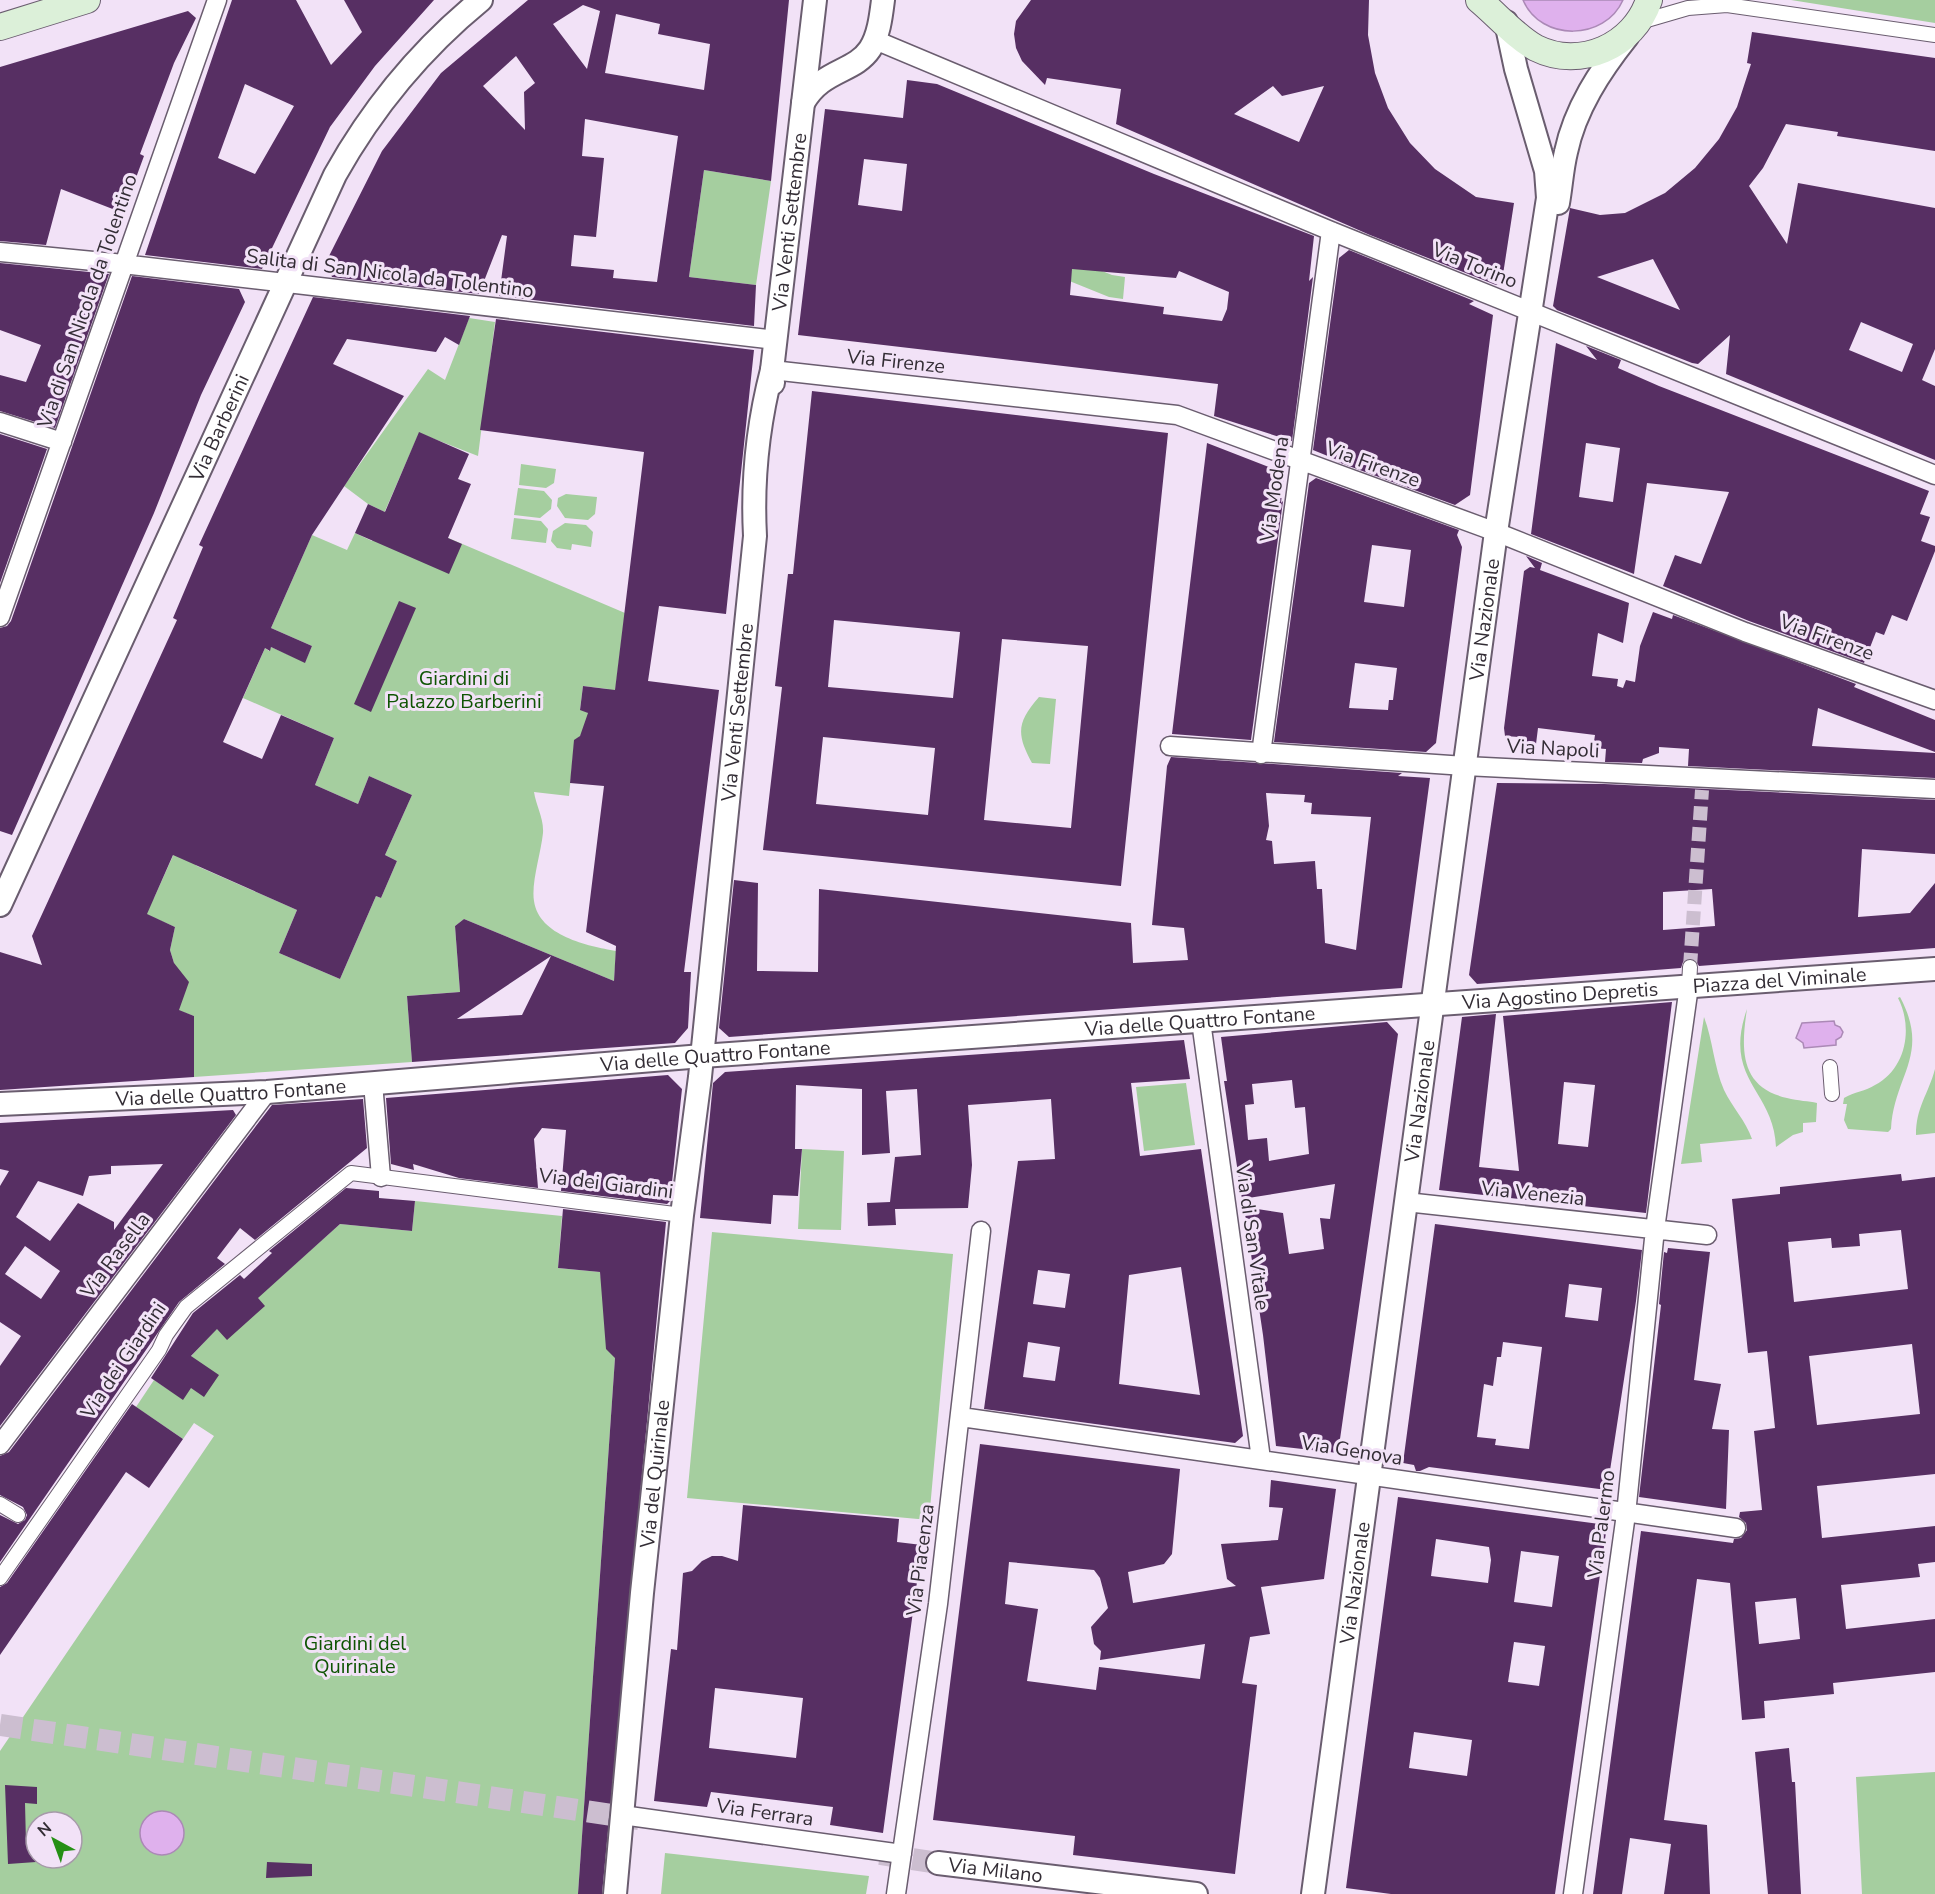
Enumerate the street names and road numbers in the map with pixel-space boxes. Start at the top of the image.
street label: Via Venti Settembre [766,131,813,314]
street label: Via di San Nicola da Tolentino [31,170,144,433]
street label: Via Torino [1427,236,1522,295]
street label: Salita di San Nicola da Tolentino [245,242,535,305]
street label: Via Firenze [845,343,946,380]
street label: Via Barberini [183,370,256,487]
street label: Via Modena [1254,434,1295,545]
street label: Via Firenze [1321,435,1424,494]
street label: Via Nazionale [1463,557,1506,683]
street label: Via Firenze [1775,608,1878,667]
street label: Via Venti Settembre [715,622,760,804]
street label: Via Napoli [1505,733,1600,764]
street label: Piazza del Viminale [1692,961,1867,1000]
street label: Via Agostino Depretis [1460,976,1659,1016]
street label: Via delle Quattro Fontane [1083,1000,1316,1043]
street label: Via delle Quattro Fontane [598,1034,831,1078]
street label: Via Nazionale [1398,1038,1442,1165]
street label: Via delle Quattro Fontane [114,1073,347,1113]
street label: Via di San Vitale [1229,1161,1276,1312]
street label: Via dei Giardini [536,1162,675,1205]
street label: Via Venezia [1479,1175,1586,1212]
street label: Via Rasella [74,1207,157,1304]
street label: Via dei Giardini [74,1297,172,1425]
street label: Via del Quirinale [634,1398,676,1550]
street label: Via Genova [1298,1429,1405,1472]
street label: Via Palermo [1581,1468,1622,1581]
street label: Via Piacenza [900,1502,941,1619]
street label: Via Nazionale [1334,1520,1377,1647]
street label: Via Ferrara [714,1792,815,1833]
street label: Via Milano [946,1851,1044,1889]

